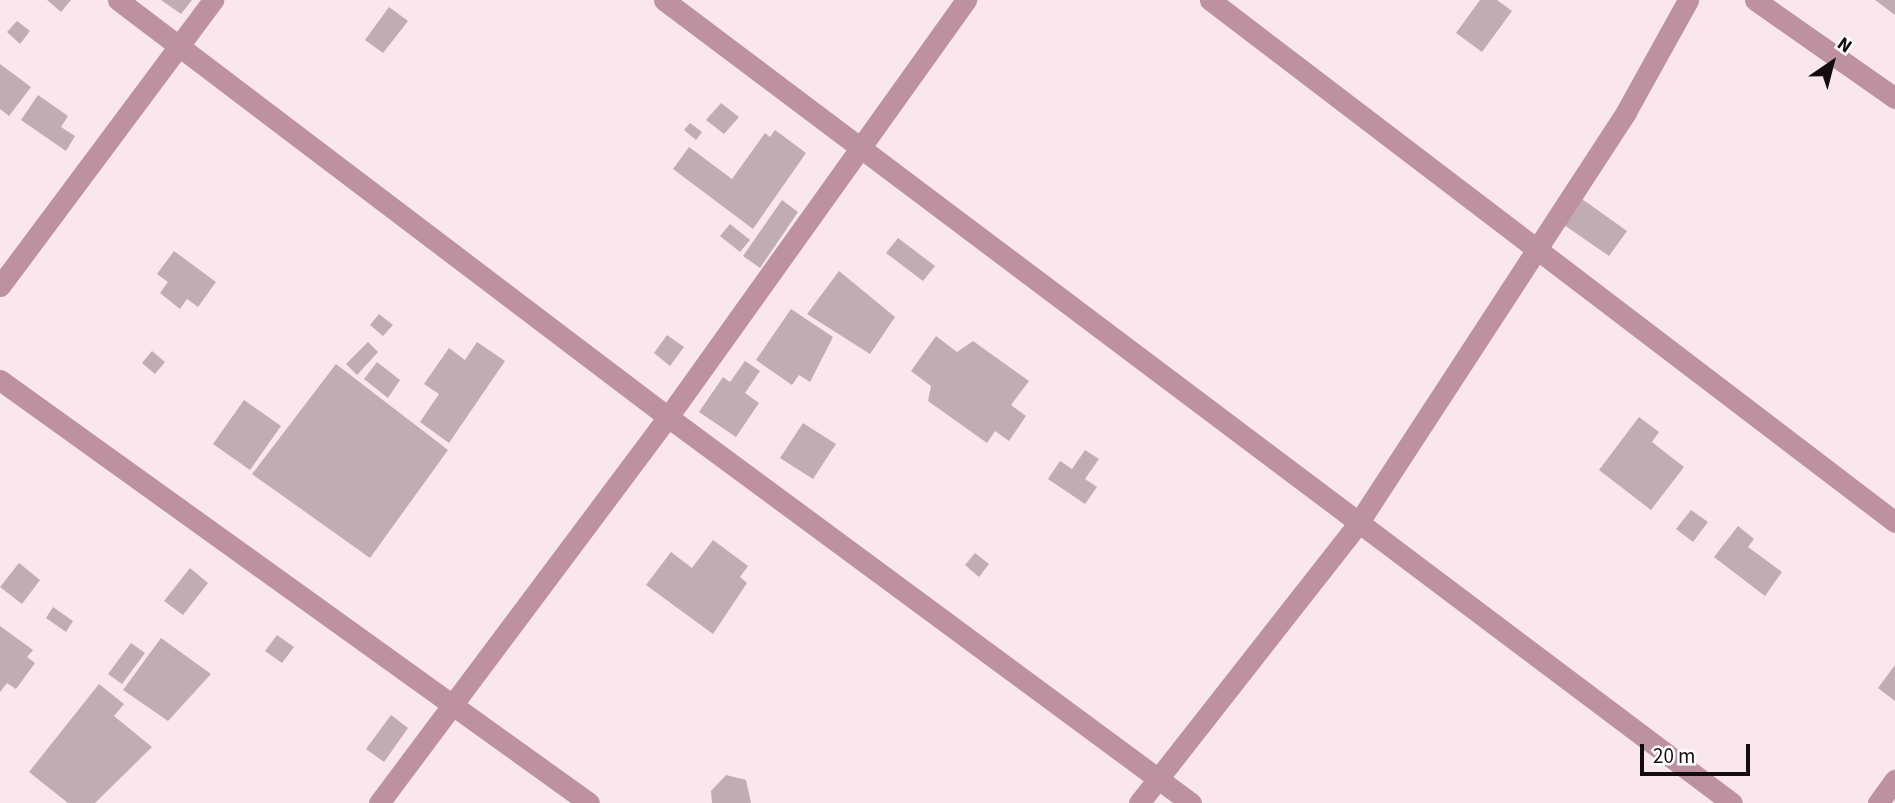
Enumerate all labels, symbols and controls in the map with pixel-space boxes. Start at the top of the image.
north arrow [1797,28,1867,98]
text: N [1831,31,1857,60]
scale bar [1643,730,1753,774]
text: 20 m [1653,741,1695,771]

